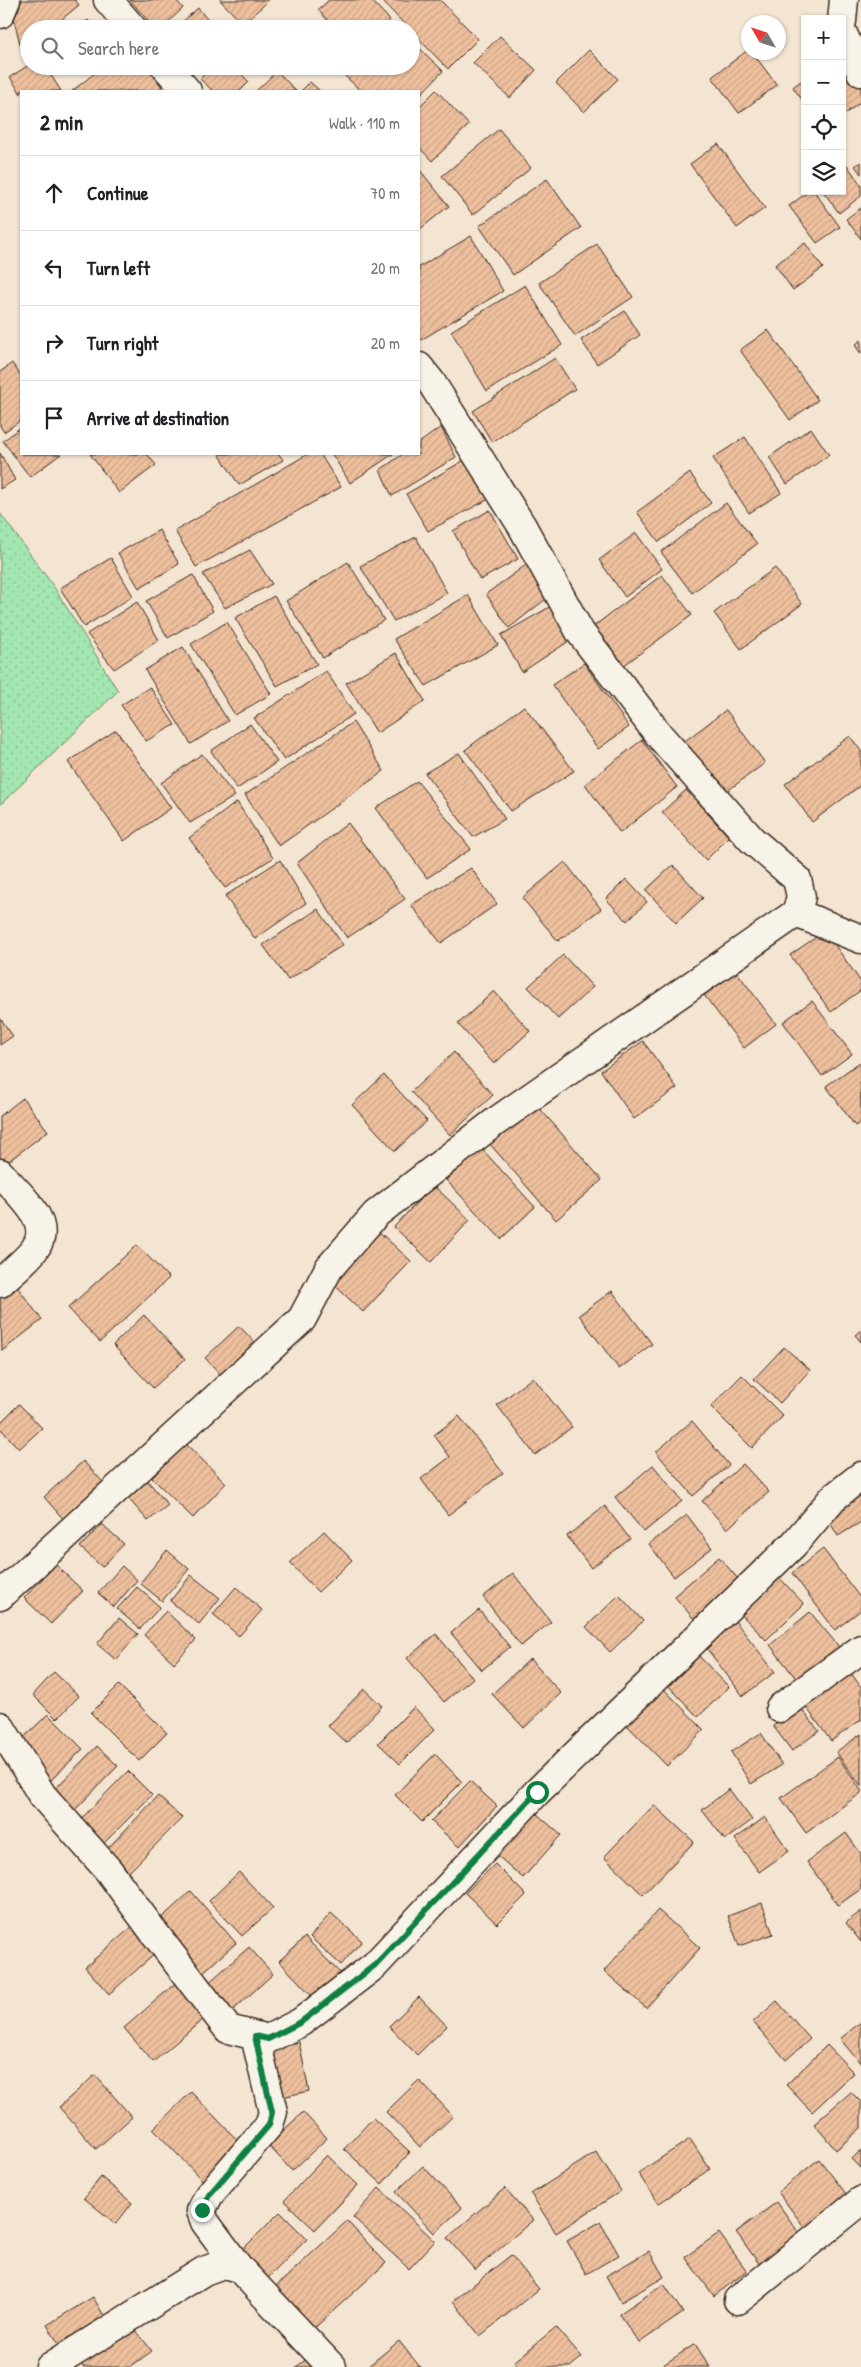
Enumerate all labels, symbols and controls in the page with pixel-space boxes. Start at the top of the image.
north arrow [741,15,786,60]
map controls [801,15,846,195]
button: + [801,15,846,60]
search box [20,20,420,75]
icon: search [38,34,66,62]
text: Search here [78,35,159,61]
button: − [801,60,846,105]
button: locate [801,105,846,150]
text: 2 min [40,108,83,137]
text: Walk · 110 m [329,112,400,134]
button: layers [801,150,846,195]
icon: ahead [40,179,68,207]
text: Continue [87,180,148,206]
text: 70 m [370,182,400,204]
icon: left [40,254,68,282]
text: Turn left [87,255,150,281]
text: 20 m [371,257,400,279]
icon: right [40,329,68,357]
text: Turn right [87,330,158,356]
text: 20 m [371,332,400,354]
icon: arrive [40,404,68,432]
text: Arrive at destination [87,405,229,431]
route start [526,1781,549,1804]
route end [191,2199,214,2222]

